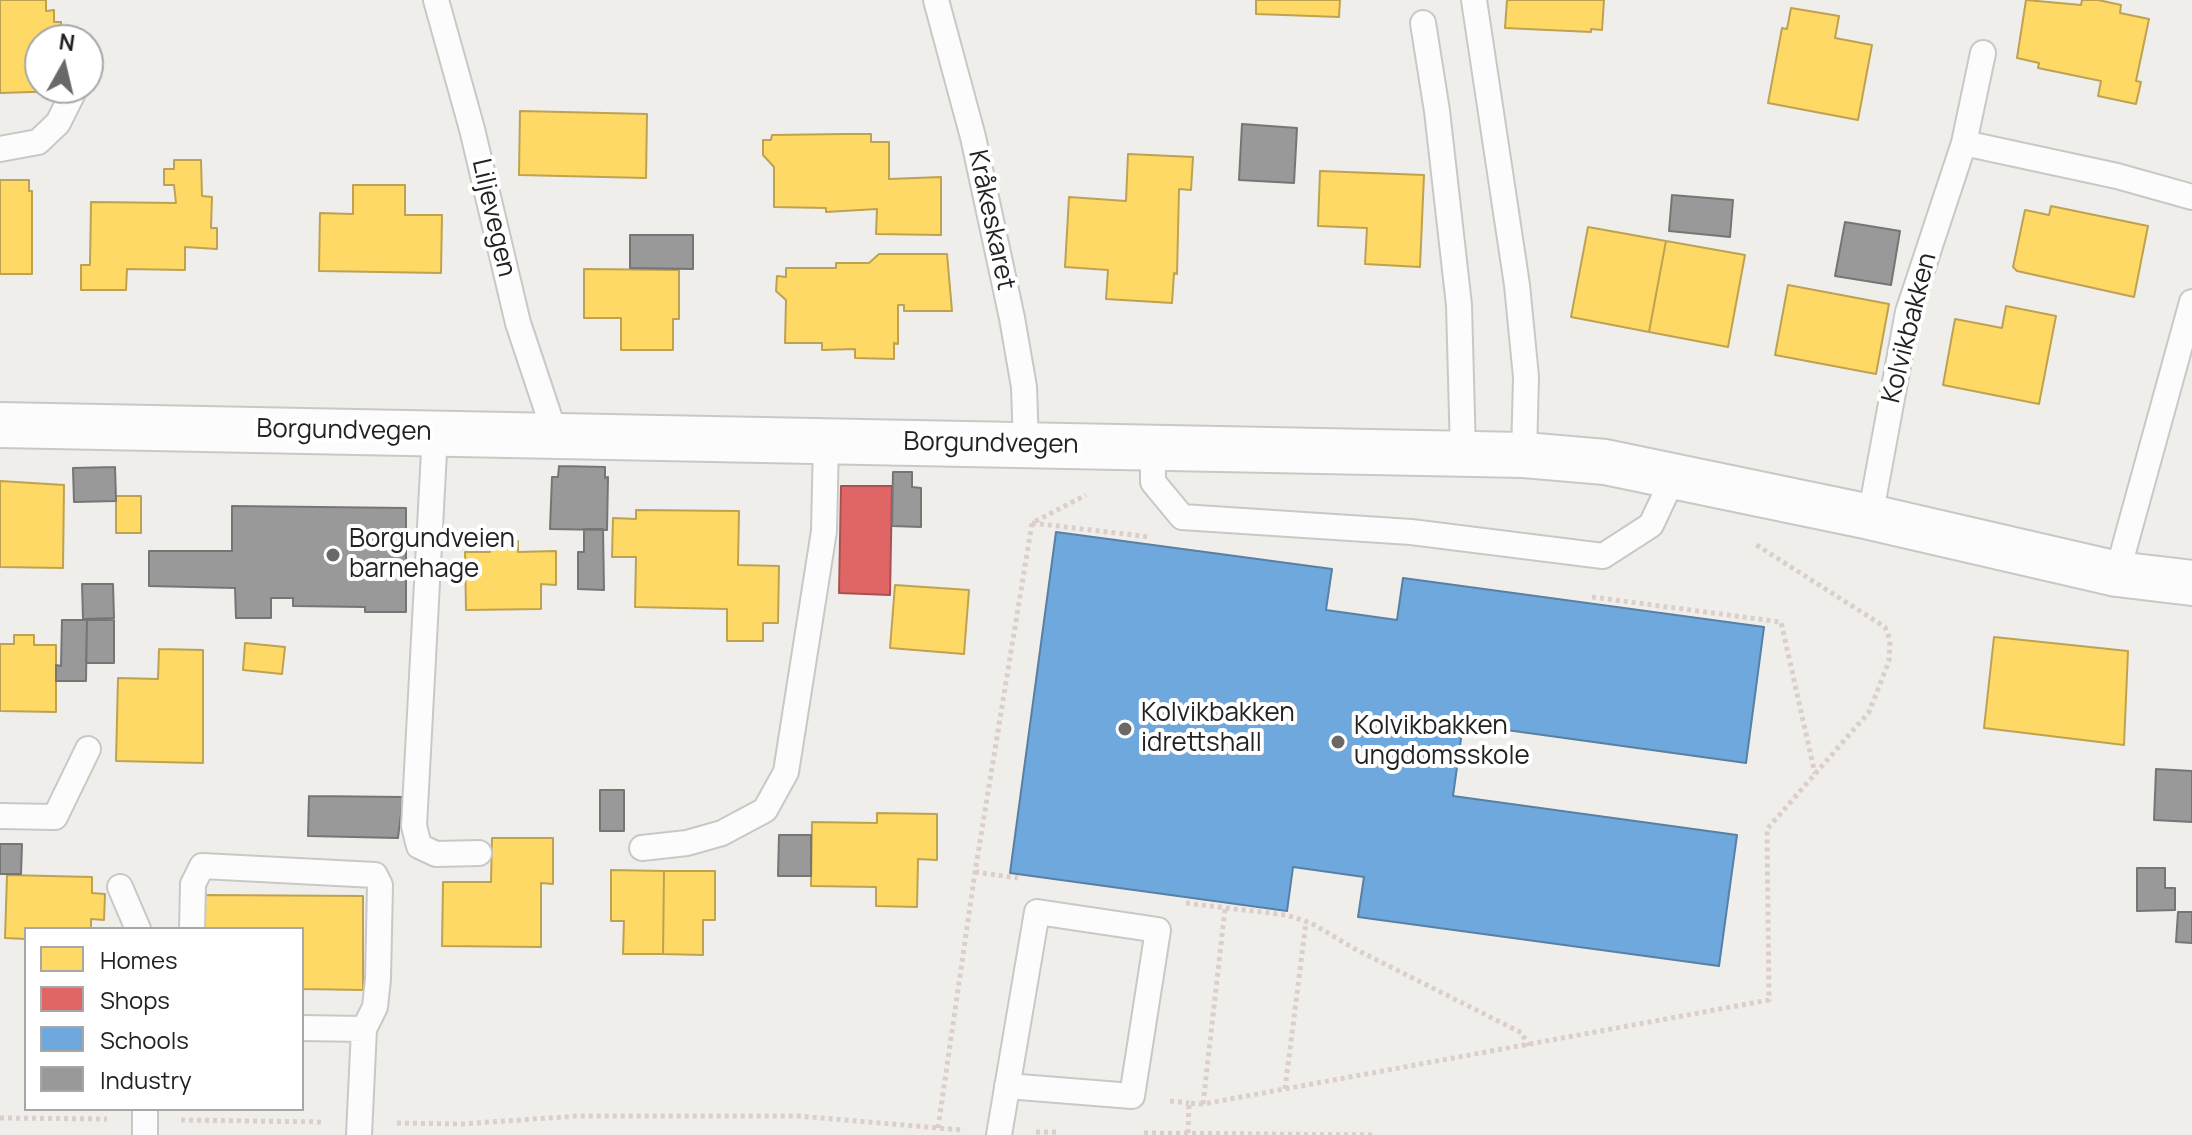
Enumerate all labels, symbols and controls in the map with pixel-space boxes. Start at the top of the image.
north arrow [24,24,104,104]
text: N [57,26,77,58]
street label: Kråkeskaret [961,147,1021,293]
street label: Liljevegen [464,156,522,280]
street label: Kolvikbakken [1876,250,1944,406]
street label: Borgundvegen [256,414,432,448]
street label: Borgundvegen [903,427,1079,461]
place label: Borgundveien barnehage [349,524,515,586]
marker: Borgundveien barnehage [324,546,342,564]
place label: Kolvikbakken idrettshall [1141,698,1295,760]
place label: Kolvikbakken ungdomsskole [1354,711,1530,772]
marker: Kolvikbakken idrettshall [1116,720,1134,738]
marker: Kolvikbakken ungdomsskole [1329,733,1347,751]
legend [24,927,304,1111]
text: Homes [100,943,178,976]
text: Shops [100,983,170,1016]
text: Schools [100,1023,189,1056]
text: Industry [100,1063,192,1096]

